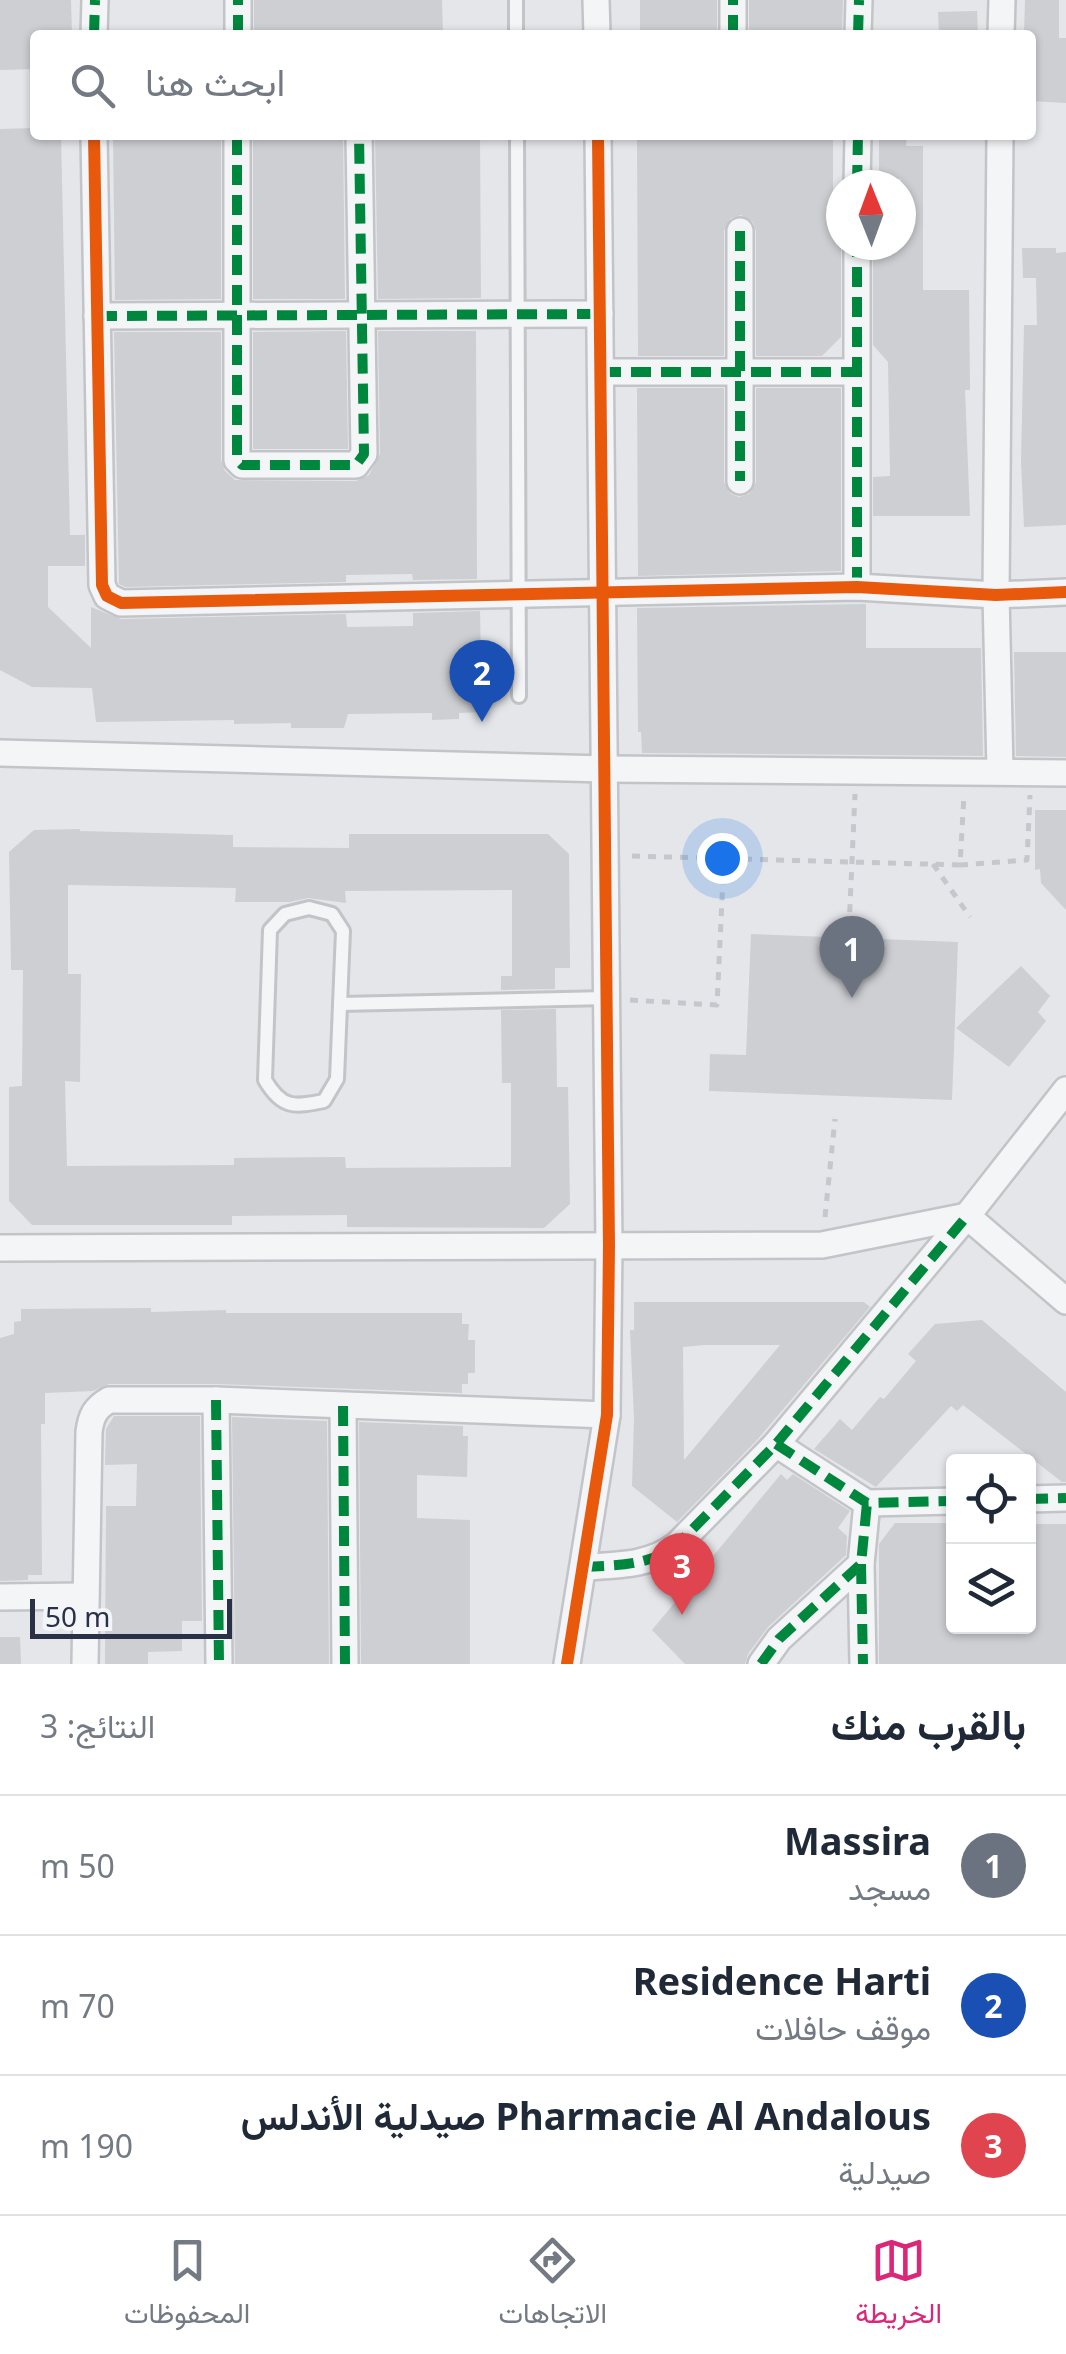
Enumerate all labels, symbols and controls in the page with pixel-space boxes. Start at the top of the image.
search box [30,30,1036,140]
text: ابحث هنا [145,55,285,107]
icon: search [65,58,120,113]
north arrow [826,170,916,260]
pin: 2 [450,640,514,722]
your location [697,833,748,884]
pin: 1 [820,916,884,998]
map controls [946,1454,1036,1634]
button: locate [946,1454,1036,1544]
pin: 3 [650,1532,714,1615]
button: layers [946,1544,1036,1634]
scale bar [30,1594,232,1638]
text: 50 m [45,1597,111,1635]
text: بالقرب منك [831,1695,1026,1752]
text: النتائج: 3 [40,1704,155,1747]
text: Massira [784,1814,931,1866]
text: 50 m [40,1844,115,1887]
text: 1 [984,1844,1003,1887]
text: مسجد [848,1866,931,1909]
text: Residence Harti [633,1954,931,2006]
text: 70 m [40,1984,115,2027]
text: 2 [984,1984,1003,2027]
text: موقف حافلات [755,2006,931,2049]
text: Pharmacie Al Andalous صيدلية الأندلس [241,2089,931,2141]
text: 190 m [40,2124,133,2167]
text: 3 [984,2124,1003,2167]
text: صيدلية [838,2150,931,2193]
tab: المحفوظات [124,2233,250,2338]
tab: الاتجاهات [498,2233,607,2338]
tab: الخريطة [855,2233,942,2338]

